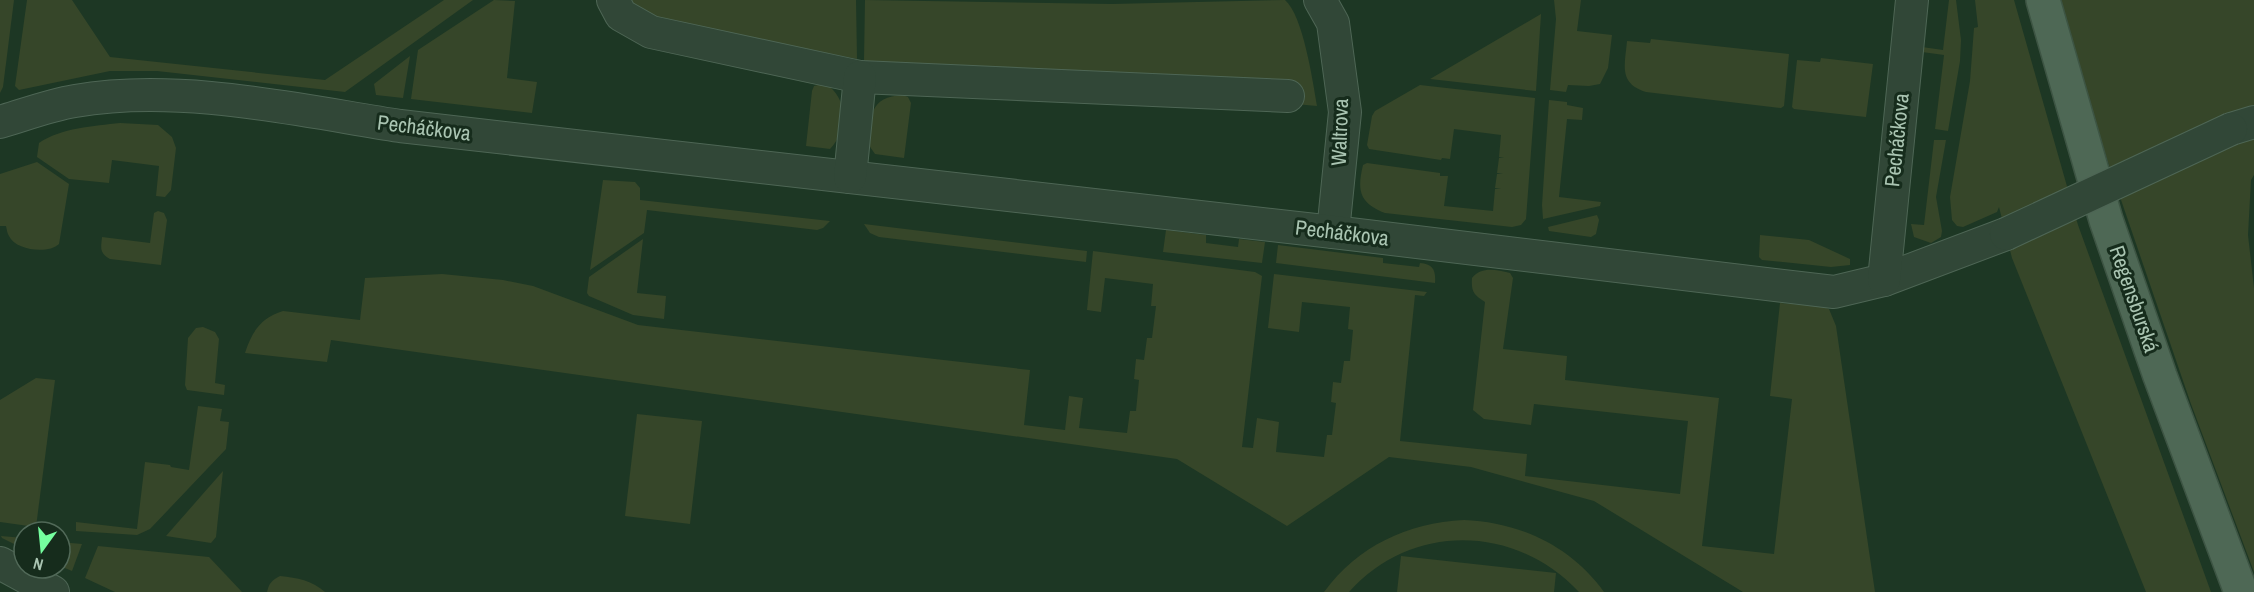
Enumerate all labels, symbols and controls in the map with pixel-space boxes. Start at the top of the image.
street label: Pecháčkova [1877,91,1916,188]
street label: Waltrova [1324,97,1355,166]
street label: Pecháčkova [376,107,473,148]
street label: Pecháčkova [1294,212,1391,253]
street label: Regensburská [2103,242,2166,356]
north arrow [12,520,72,580]
text: N [31,553,46,576]

